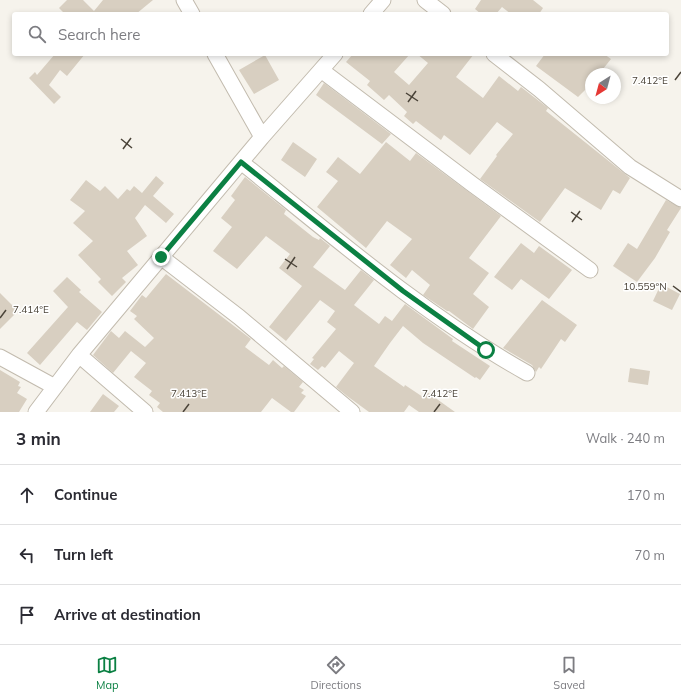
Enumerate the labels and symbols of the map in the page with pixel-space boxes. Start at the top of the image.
north arrow [585,68,621,104]
text: 7.412°E [632,74,668,87]
route end [152,248,170,266]
text: 10.559°N [623,280,667,293]
text: 7.414°E [13,303,49,316]
route start [477,341,495,359]
text: 7.413°E [171,387,207,400]
text: 7.412°E [422,387,458,400]

